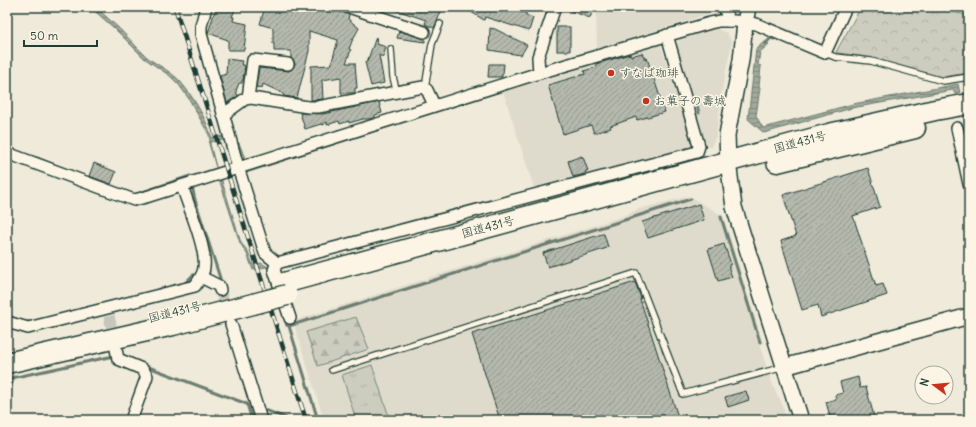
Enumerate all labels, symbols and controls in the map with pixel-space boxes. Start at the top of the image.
scale bar [24,22,97,48]
text: 50 m [30,28,59,43]
place label: すなば珈琲 [619,65,679,80]
marker: すなば珈琲 [606,68,616,78]
place label: お菓子の壽城 [654,93,726,108]
marker: お菓子の壽城 [641,96,651,106]
street label: 国道431号 [772,127,828,156]
street label: 国道431号 [460,212,516,241]
street label: 国道431号 [147,298,203,325]
north arrow [914,365,954,405]
text: N [917,377,932,388]

